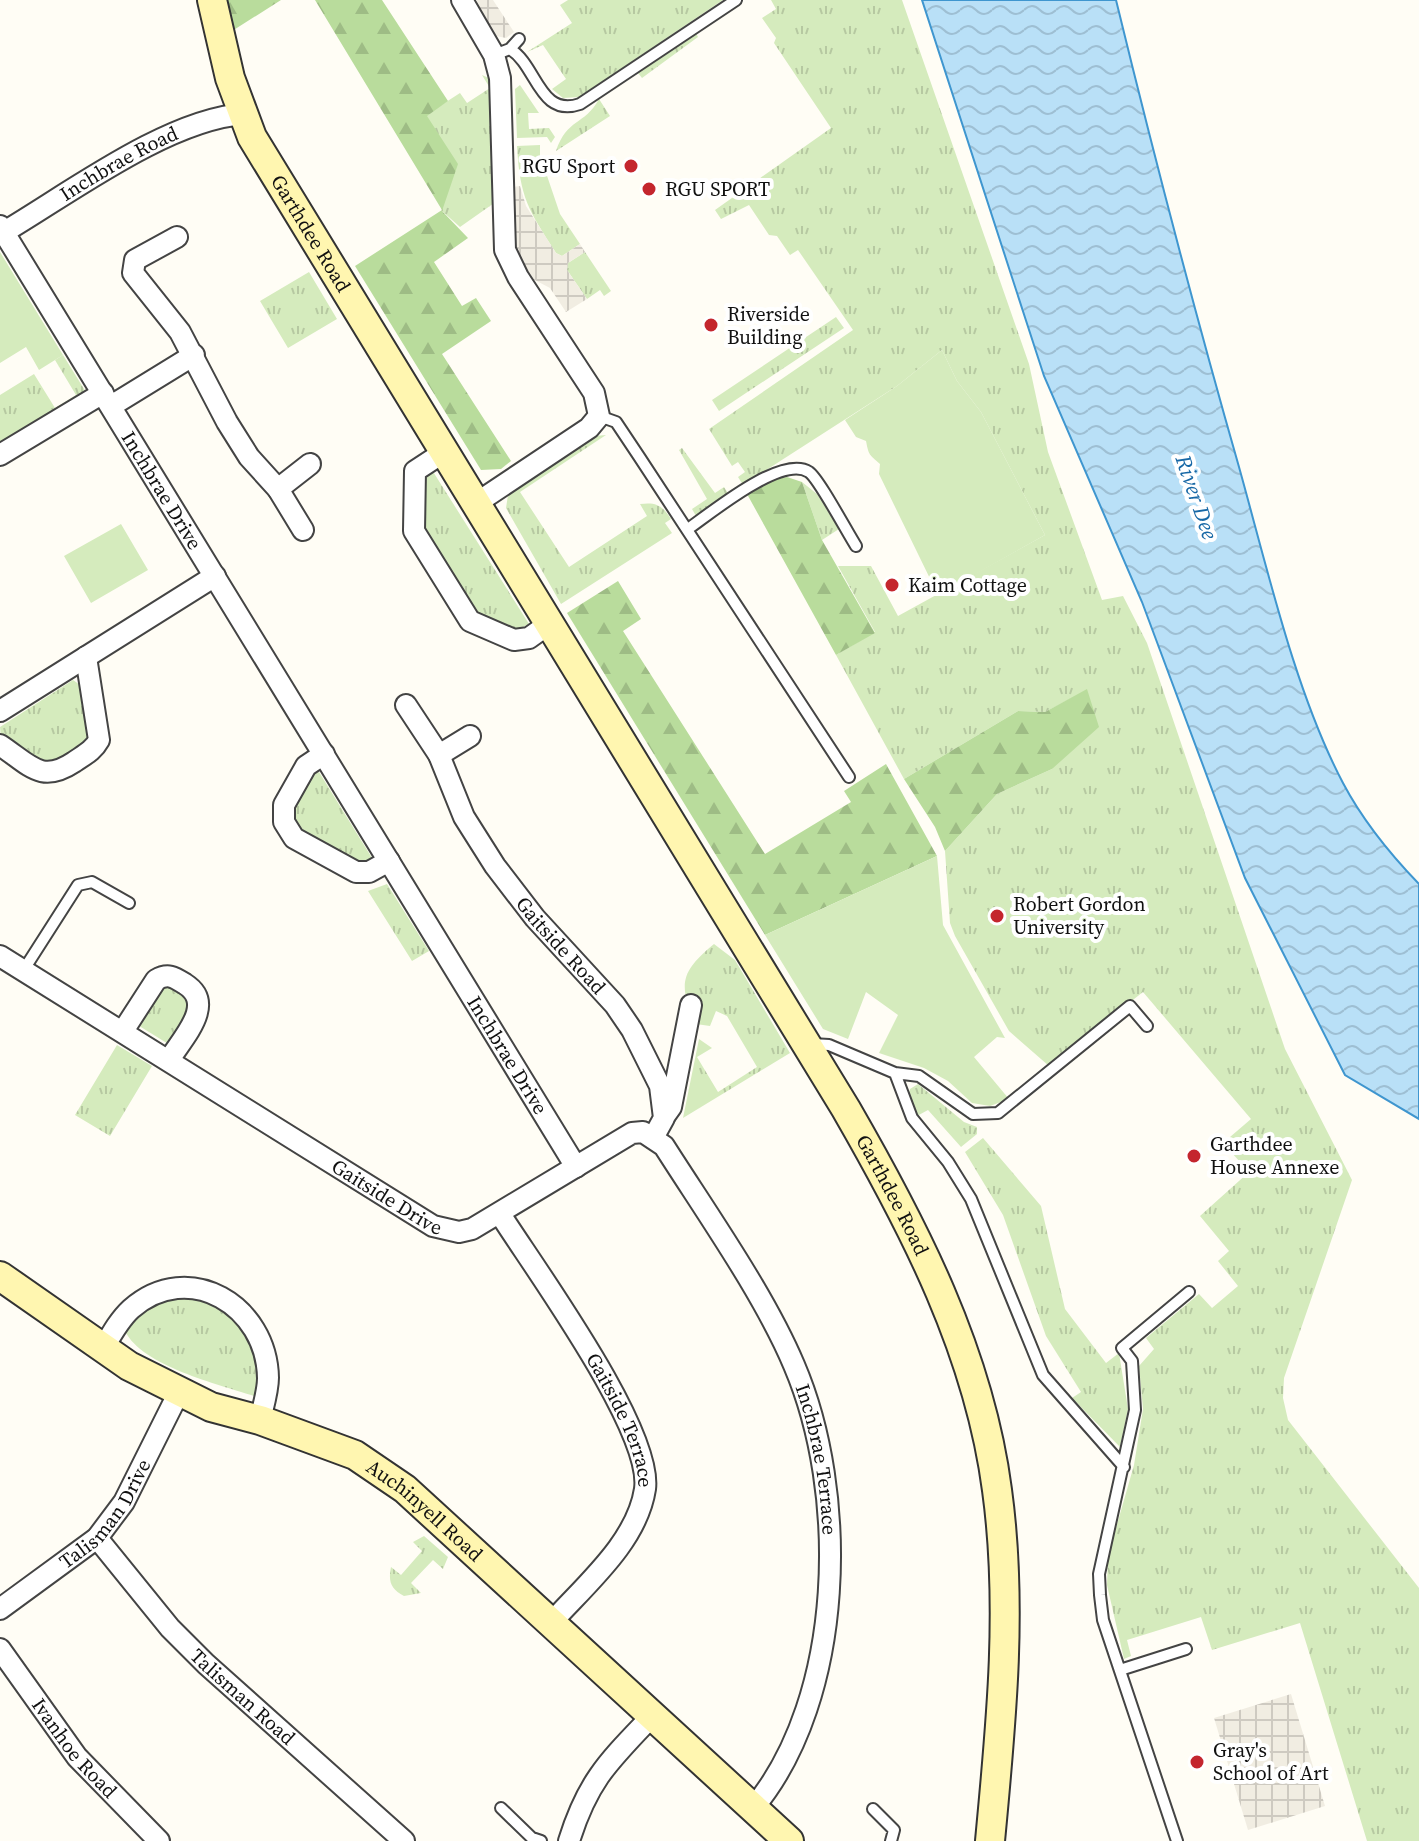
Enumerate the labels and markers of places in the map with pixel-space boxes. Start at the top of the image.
place label: RGU Sport [522,152,615,180]
marker: RGU Sport [622,157,640,175]
place label: RGU SPORT [665,175,770,203]
marker: RGU SPORT [640,180,658,198]
place label: Riverside Building [727,300,810,351]
marker: Riverside Building [702,316,720,334]
place label: Kaim Cottage [908,571,1027,599]
marker: Kaim Cottage [883,576,901,594]
place label: Robert Gordon University [1013,890,1146,941]
marker: Robert Gordon University [988,907,1006,925]
place label: Garthdee House Annexe [1210,1130,1339,1181]
marker: Garthdee House Annexe [1185,1147,1203,1165]
place label: Gray's School of Art [1213,1736,1329,1787]
marker: Gray's School of Art [1188,1753,1206,1771]

